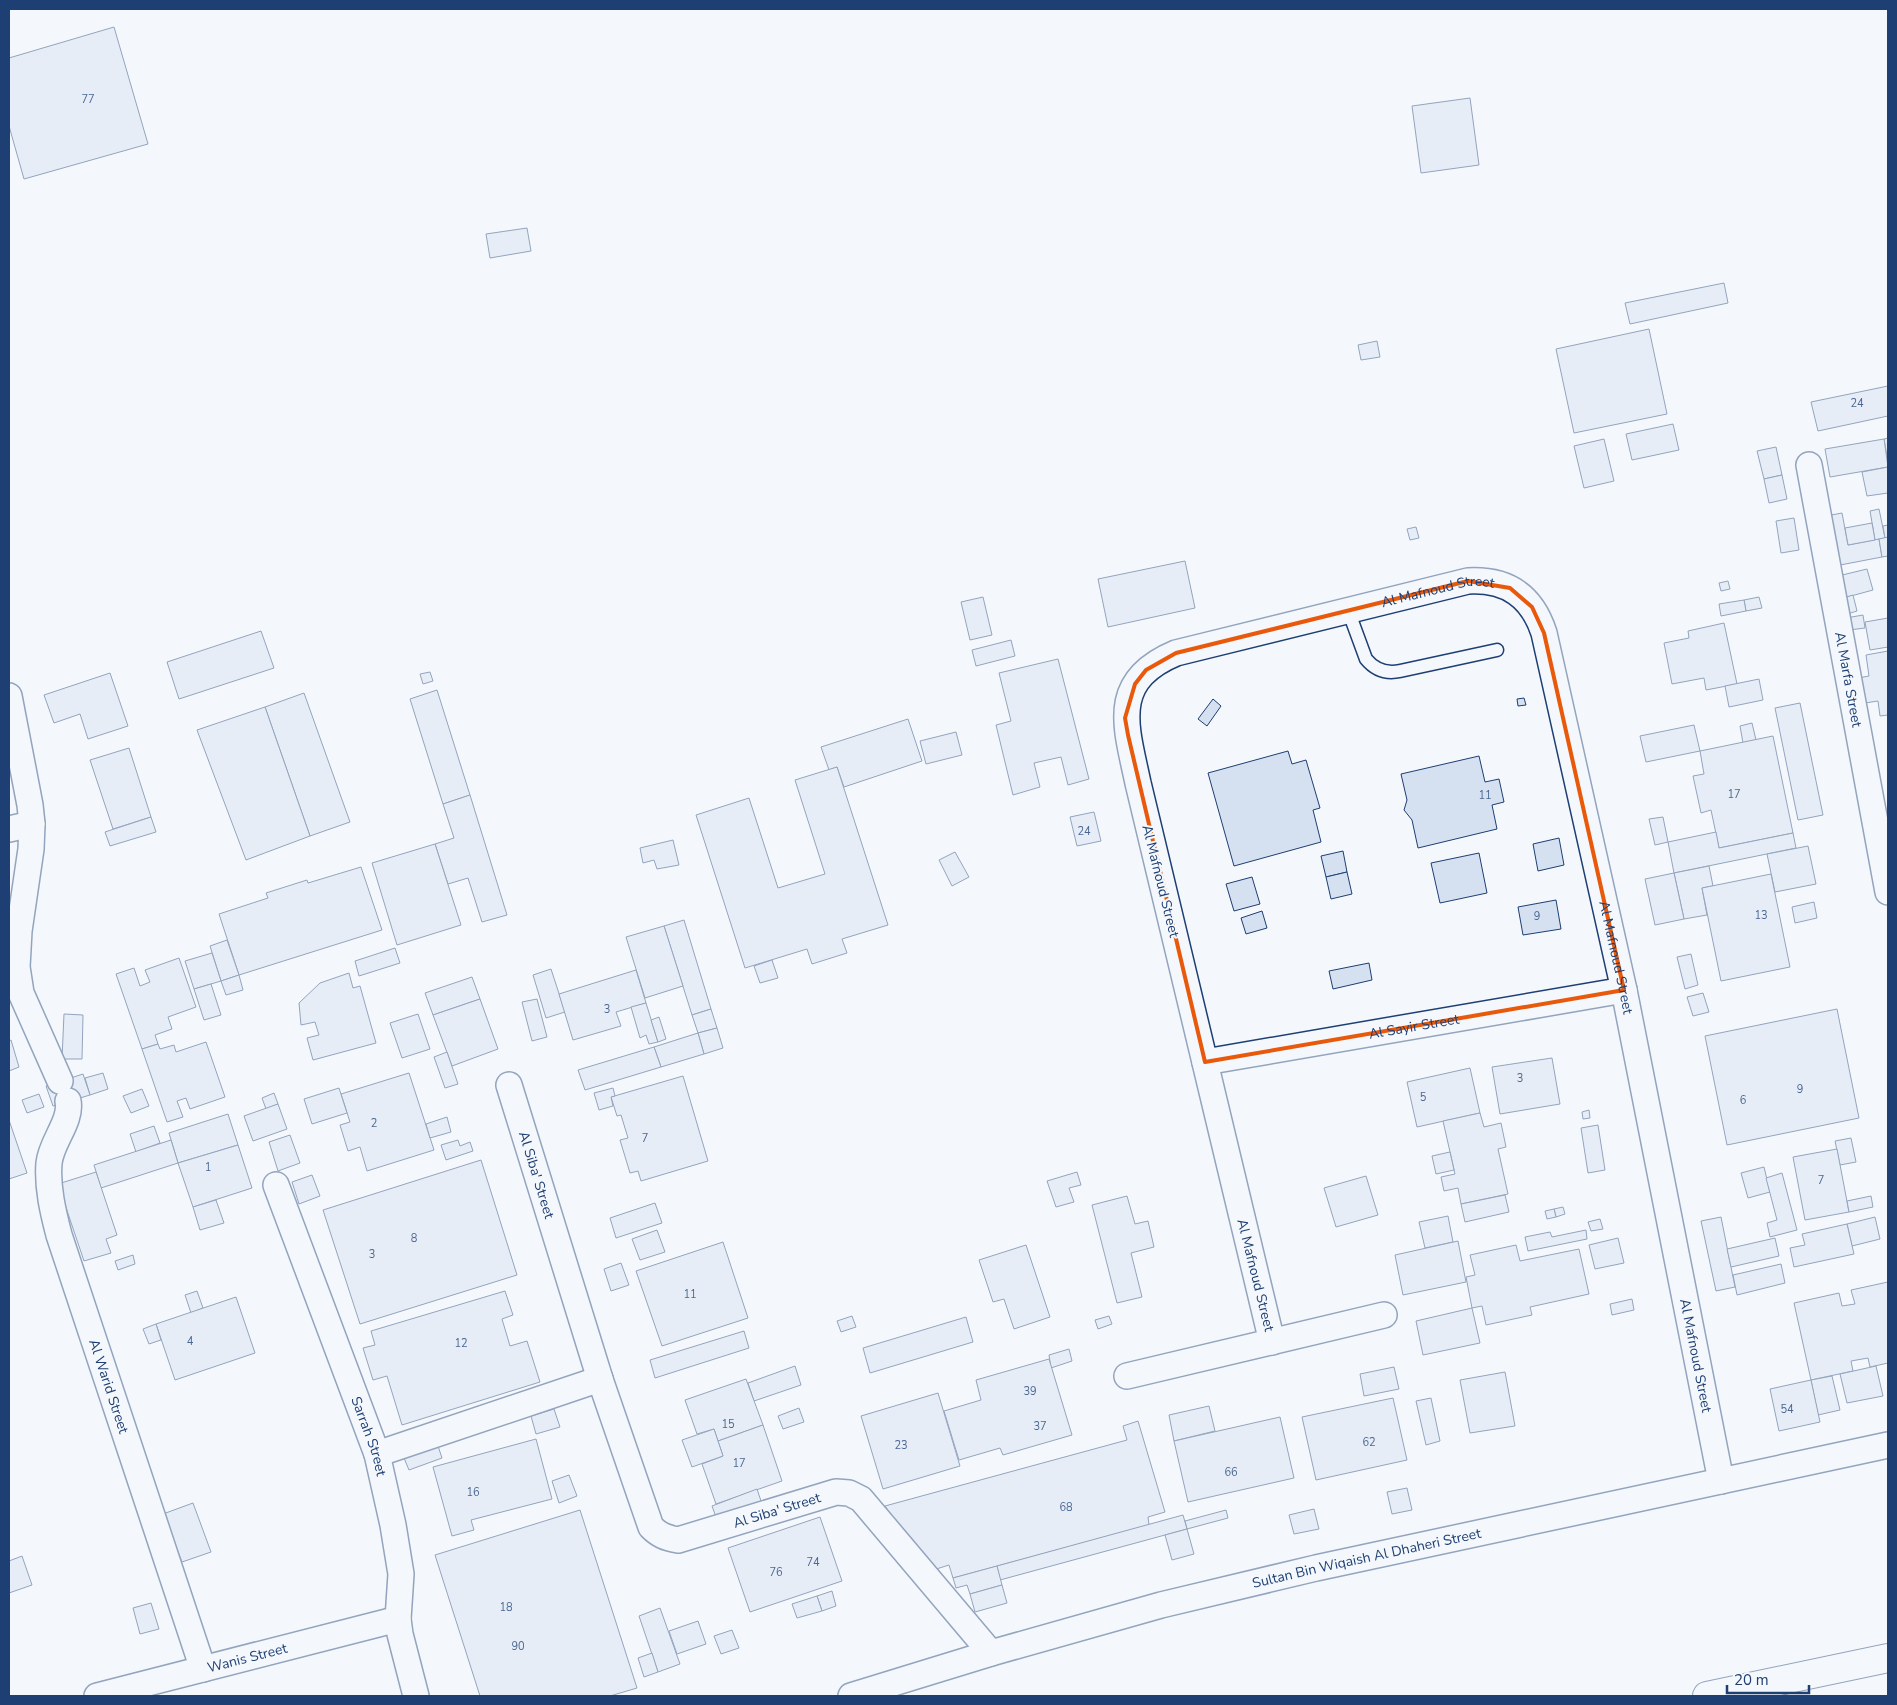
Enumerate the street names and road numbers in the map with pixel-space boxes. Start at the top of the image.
street label: Al Mafnoud Street [1379,572,1496,612]
street label: Al Marfa Street [1830,630,1866,729]
street label: Al Mafnoud Street [1137,823,1184,940]
street label: Al Mafnoud Street [1594,899,1638,1016]
street label: Al Sayir Street [1367,1009,1461,1044]
street label: Al Siba' Street [514,1129,559,1221]
street label: Al Mafnoud Street [1232,1217,1279,1334]
street label: Al Mafnoud Street [1675,1297,1716,1414]
street label: Al Warid Street [84,1337,133,1436]
street label: Sarrah Street [346,1394,391,1478]
street label: Al Siba' Street [731,1488,823,1533]
street label: Sultan Bin Wiqaish Al Dhaheri Street [1250,1524,1483,1593]
street label: Wanis Street [205,1639,289,1677]

